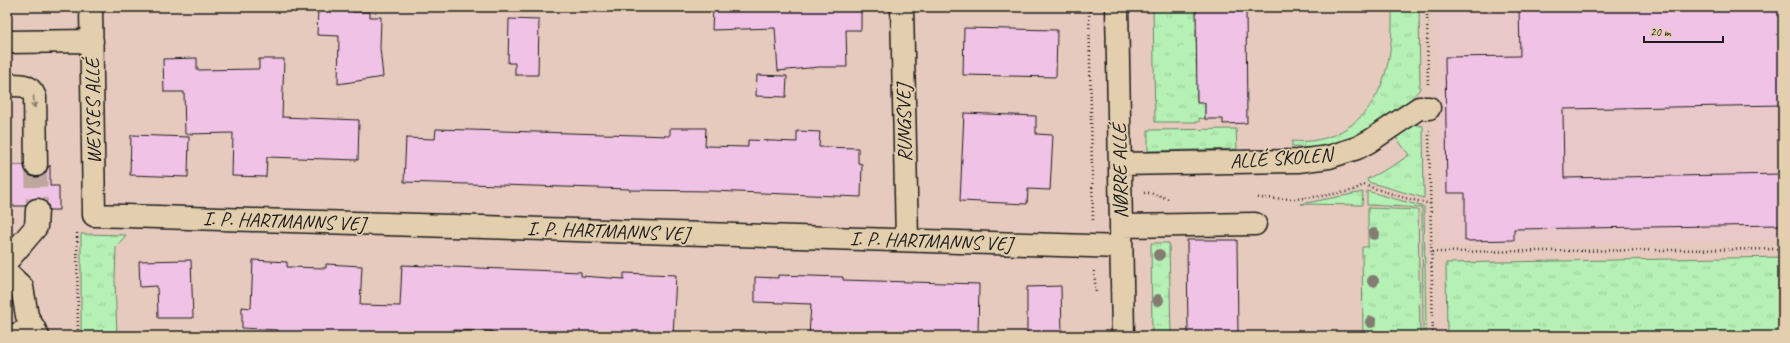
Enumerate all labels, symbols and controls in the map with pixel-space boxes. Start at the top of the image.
scale bar [1644,18,1723,44]
text: 20 m [1650,24,1672,40]
street label: WEYSES ALLÉ [80,56,106,164]
street label: RUNGSVEJ [891,80,917,162]
one-way arrow [31,95,38,108]
street label: NØRRE ALLÉ [1107,121,1133,219]
street label: ALLÉ SKOLEN [1229,142,1336,174]
street label: I. P. HARTMANNS VEJ [202,206,369,236]
street label: I. P. HARTMANNS VEJ [526,216,693,246]
street label: I. P. HARTMANNS VEJ [849,226,1016,256]

